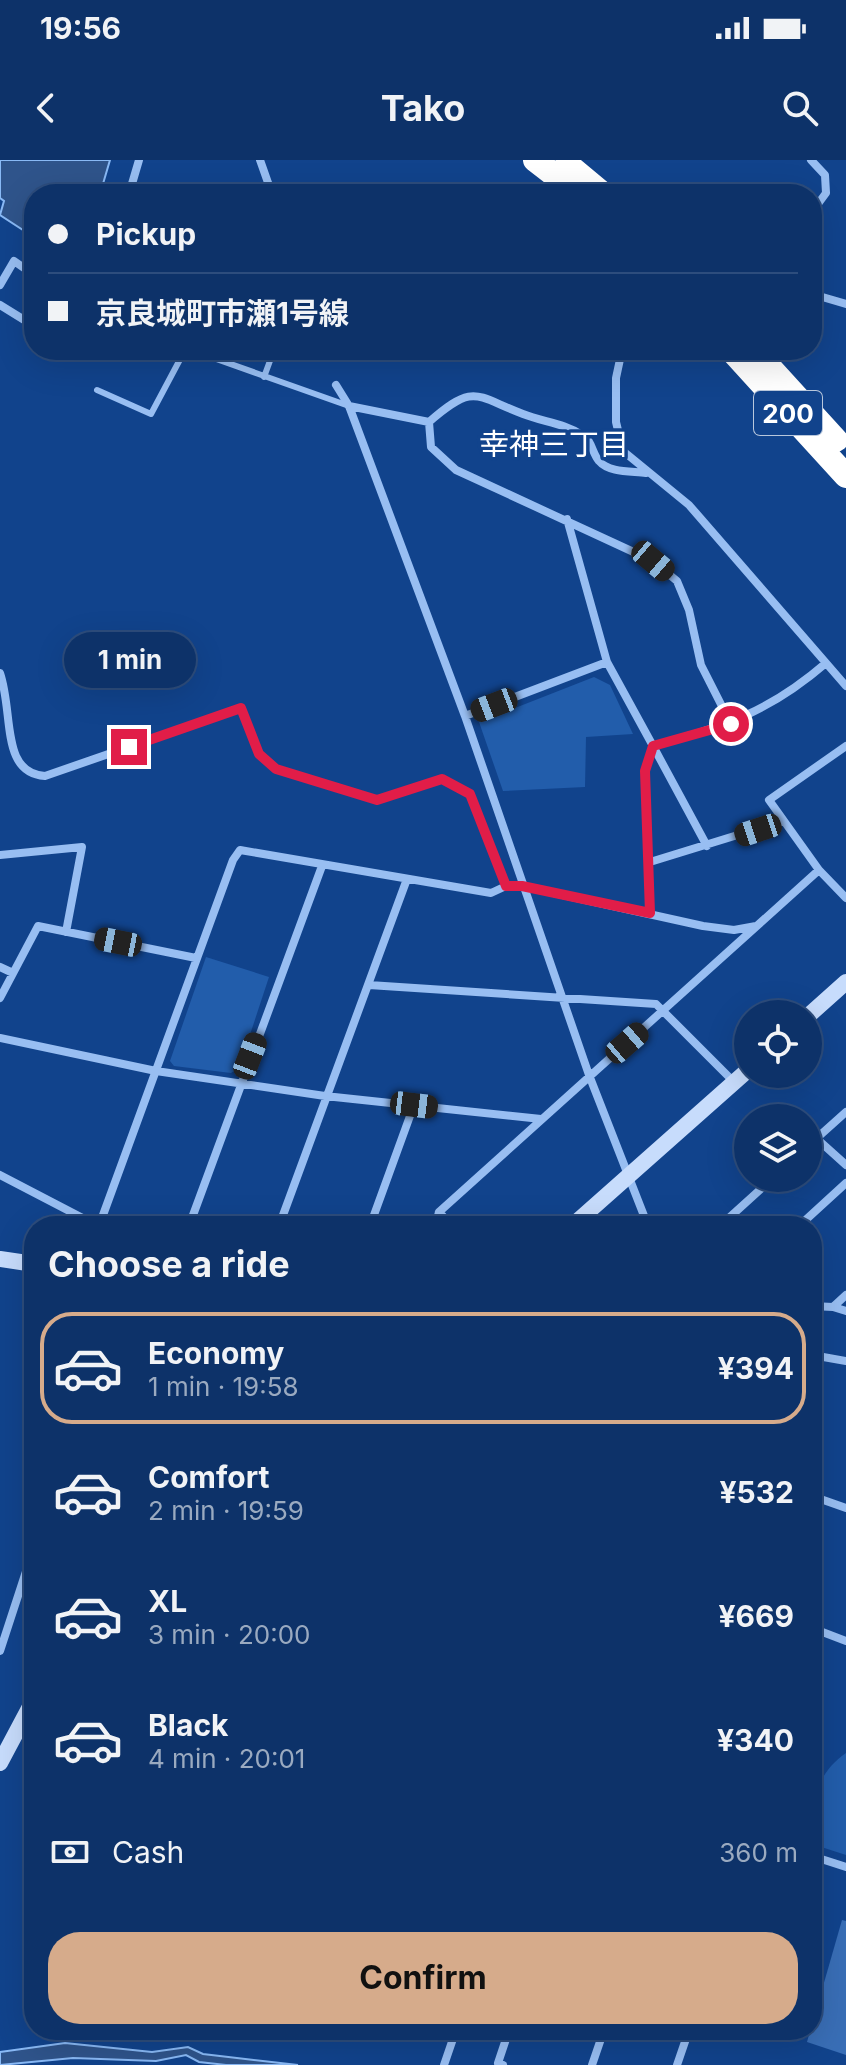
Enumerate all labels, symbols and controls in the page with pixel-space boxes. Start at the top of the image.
text: 19:56 [40,10,121,46]
icon: back [24,86,68,130]
text: Tako [381,86,465,130]
icon: search [778,86,822,130]
text: Pickup [96,216,196,252]
text: 京良城町市瀬1号線 [96,295,349,331]
road number: 200 [754,391,822,435]
district label: 幸神三丁目 [479,426,629,462]
car [627,536,679,586]
callout: 1 min [63,631,195,687]
text: 1 min [98,644,162,675]
car [467,685,521,725]
route start [713,706,749,742]
route end [111,729,147,765]
car [731,811,785,849]
car [92,926,144,958]
map controls [734,1000,822,1192]
button: locate [734,1000,822,1088]
car [601,1018,653,1068]
car [230,1029,270,1083]
car [389,1090,439,1120]
button: layers [734,1104,822,1192]
text: Choose a ride [48,1242,290,1286]
icon: car [52,1332,124,1404]
text: Economy [148,1335,284,1371]
text: ¥394 [718,1350,794,1386]
text: 1 min · 19:58 [148,1371,299,1402]
icon: car [52,1456,124,1528]
text: Comfort [148,1459,269,1495]
text: ¥532 [719,1474,794,1510]
text: 2 min · 19:59 [148,1495,304,1526]
icon: car [52,1580,124,1652]
text: XL [148,1583,187,1619]
text: ¥669 [718,1598,794,1634]
text: 3 min · 20:00 [148,1619,310,1650]
icon: car [52,1704,124,1776]
text: Black [148,1707,228,1743]
text: ¥340 [717,1722,794,1758]
text: 4 min · 20:01 [148,1743,305,1774]
icon: cash [48,1830,92,1874]
text: Cash [112,1834,184,1870]
text: 360 m [719,1837,798,1868]
button: Confirm [48,1932,798,2024]

